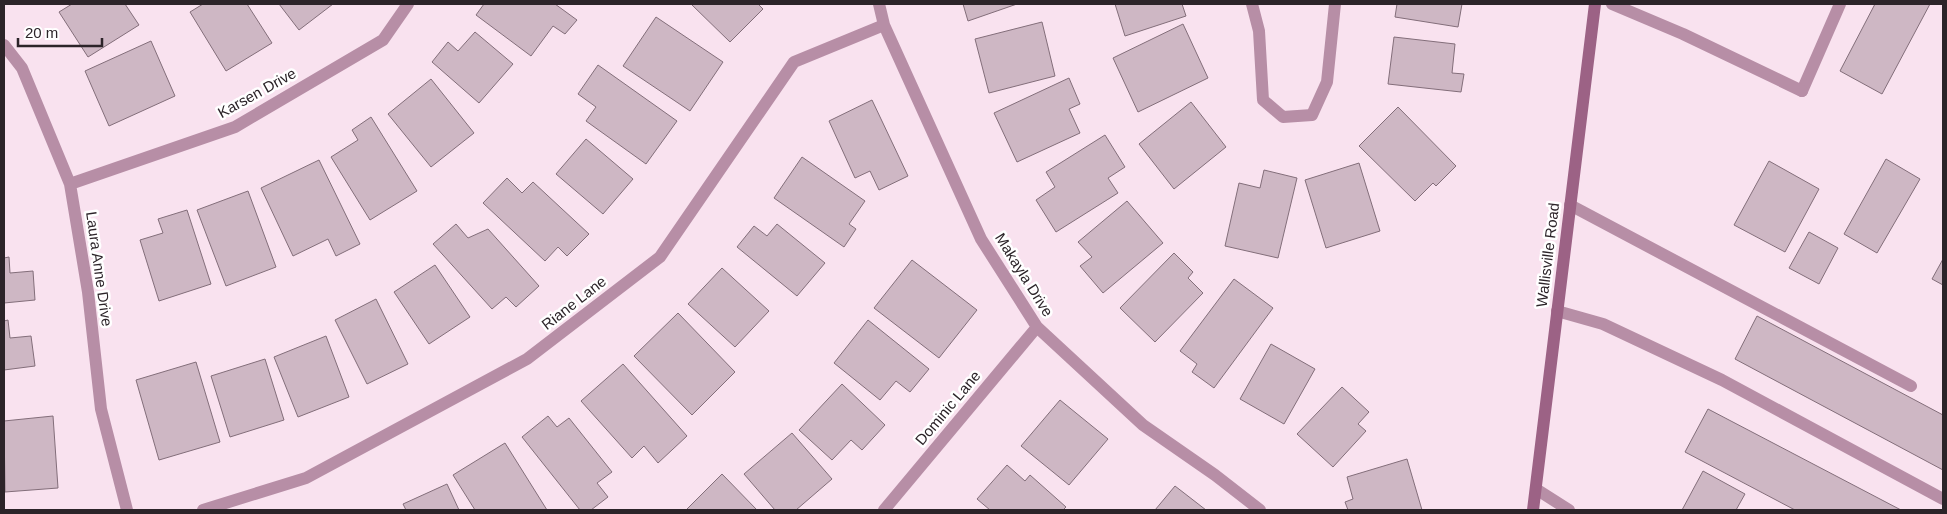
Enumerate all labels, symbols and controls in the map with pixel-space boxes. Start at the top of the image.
scale bar [18,15,101,47]
text: 20 m [25,24,58,41]
street label: Karsen Drive [215,64,299,121]
street label: Wallisville Road [1533,202,1562,308]
street label: Laura Anne Drive [83,210,116,328]
street label: Makayla Drive [992,230,1057,320]
street label: Riane Lane [538,272,609,333]
street label: Dominic Lane [912,367,984,448]

